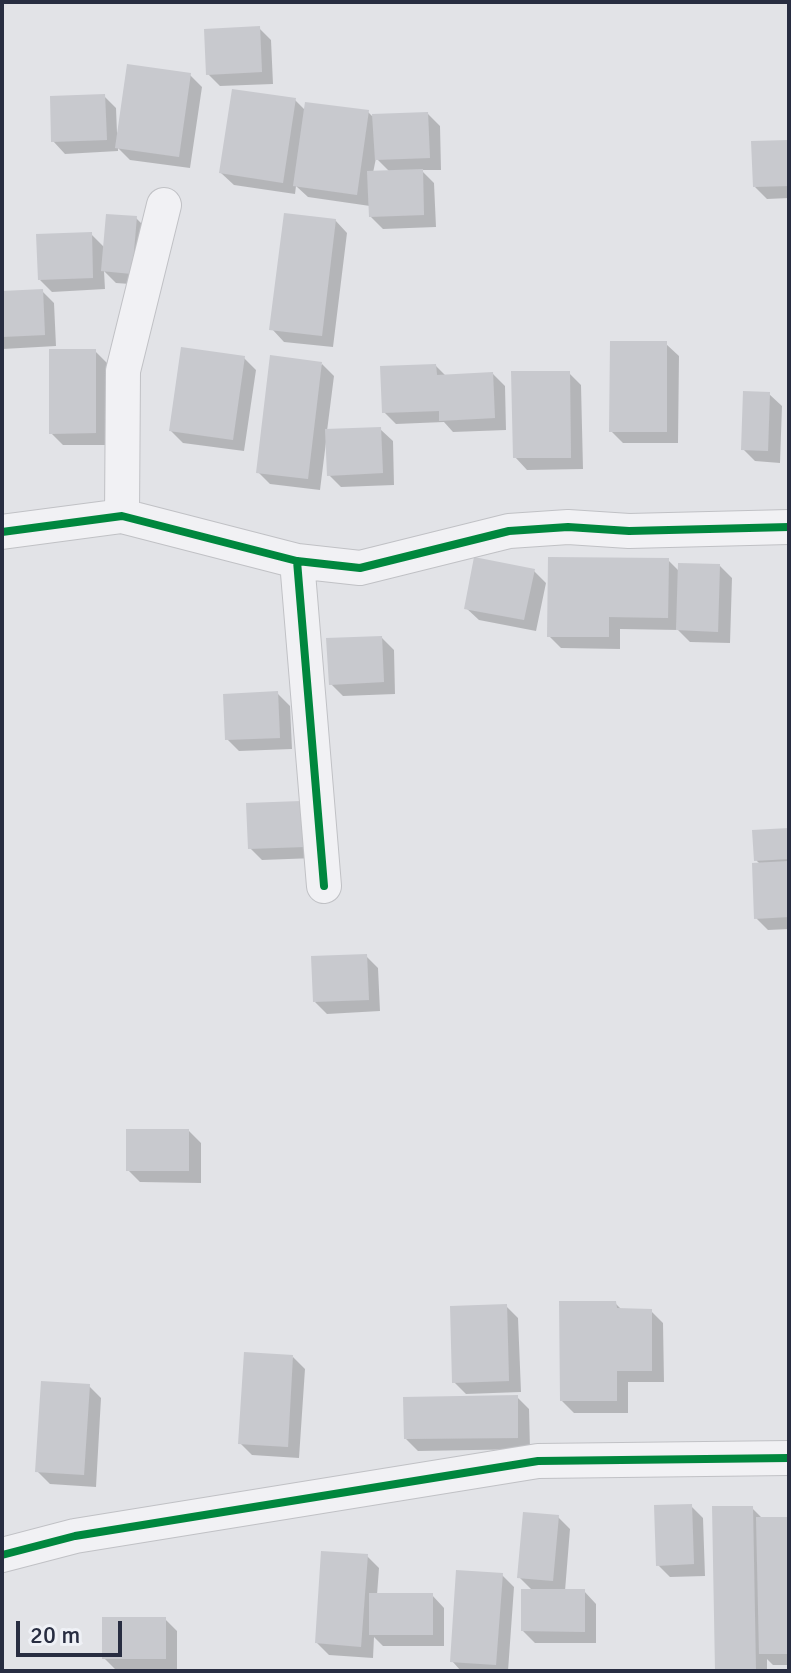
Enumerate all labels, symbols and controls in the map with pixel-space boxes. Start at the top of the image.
scale bar [20,1605,126,1655]
text: 20 m [30,1620,80,1650]

